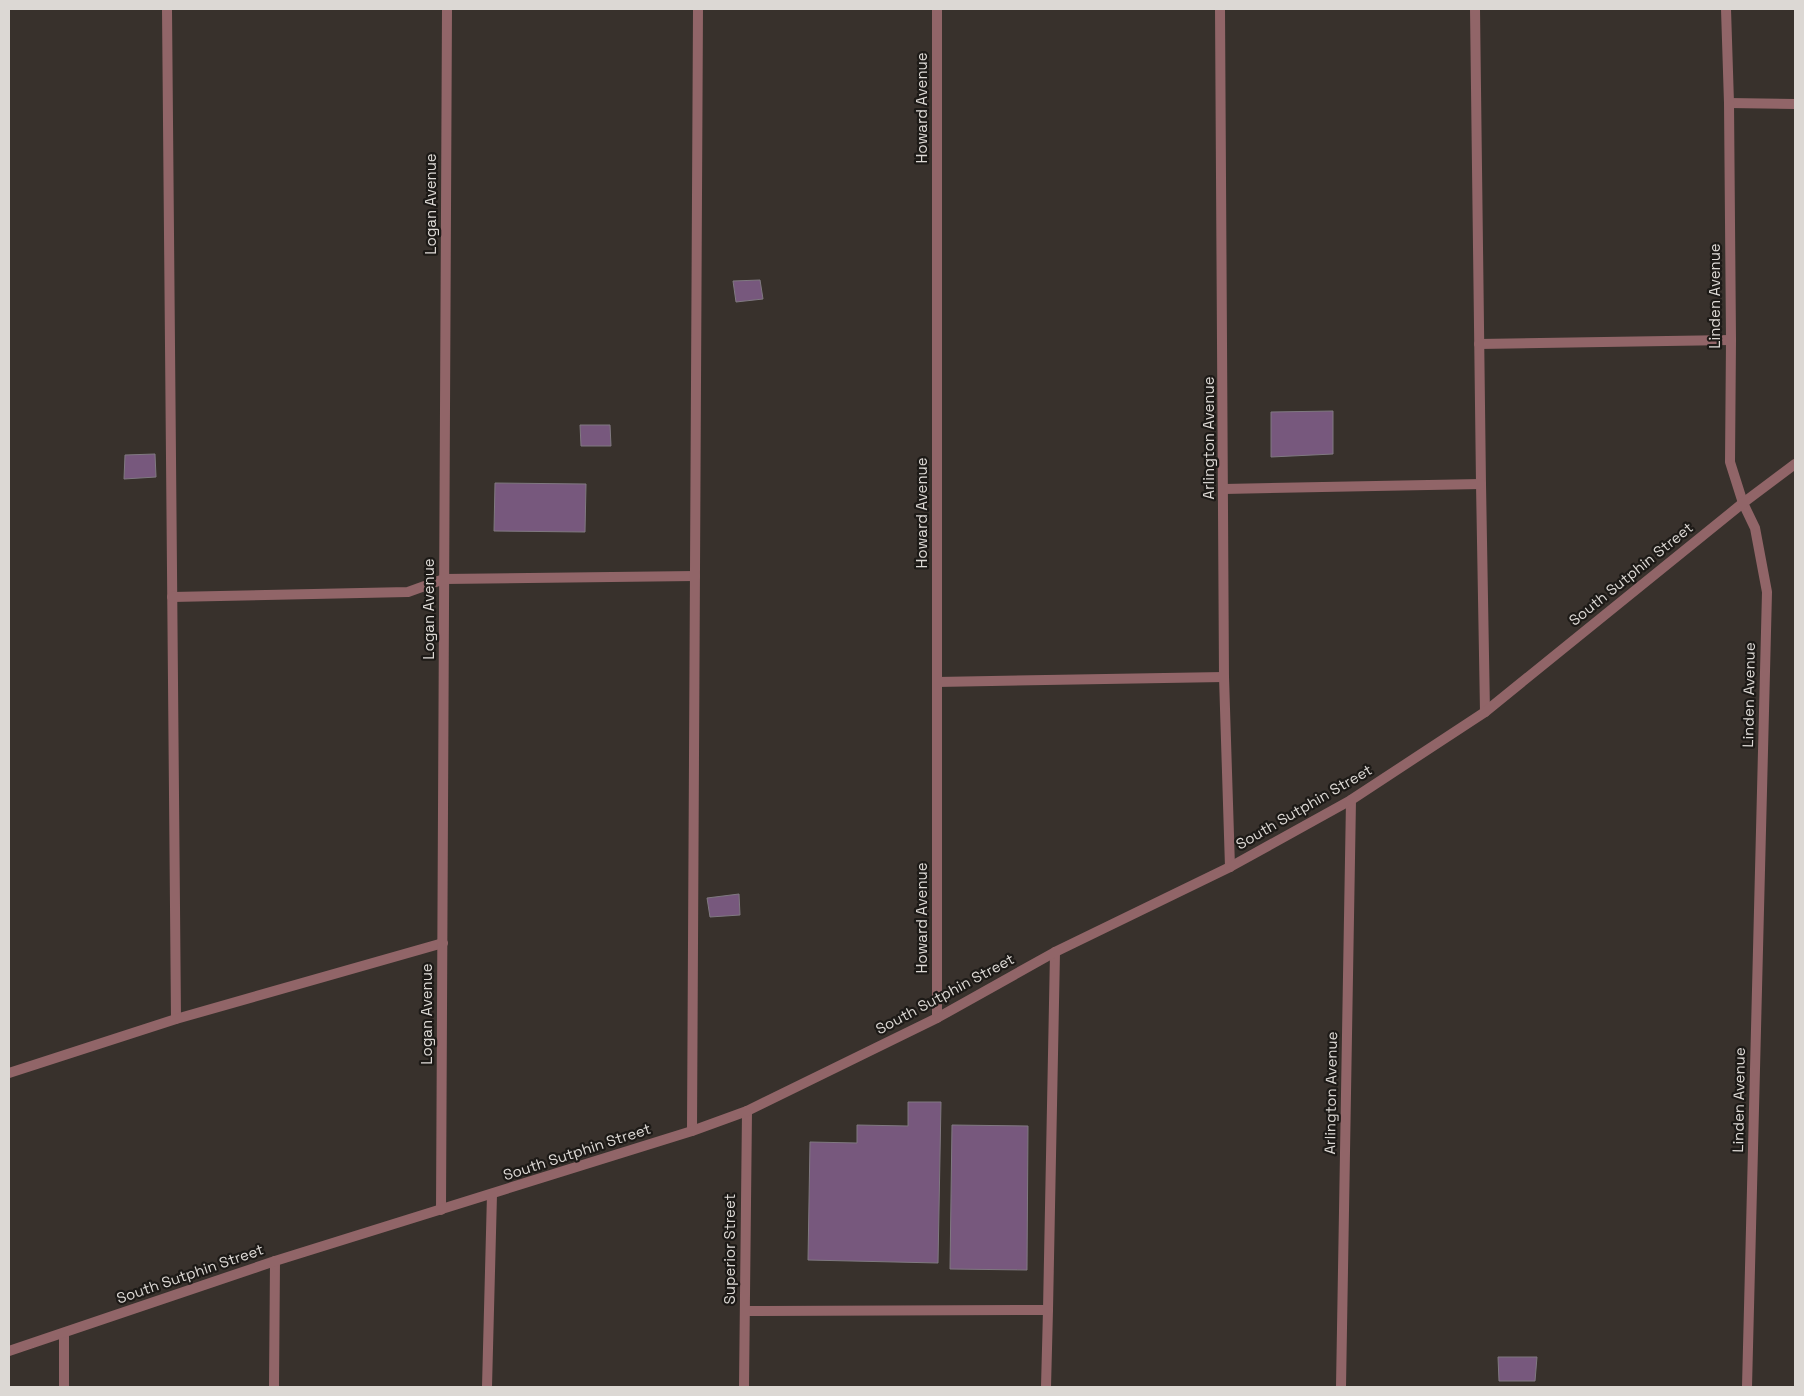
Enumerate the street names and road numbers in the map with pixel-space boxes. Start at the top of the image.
street label: Howard Avenue [912,52,931,164]
street label: Logan Avenue [421,153,440,255]
street label: Linden Avenue [1705,243,1724,349]
street label: Arlington Avenue [1199,376,1218,500]
street label: Howard Avenue [912,457,931,569]
street label: South Sutphin Street [1565,518,1697,630]
street label: Logan Avenue [419,558,438,660]
street label: Linden Avenue [1738,642,1759,748]
street label: South Sutphin Street [1232,760,1375,853]
street label: Howard Avenue [912,862,931,974]
street label: South Sutphin Street [872,949,1017,1038]
street label: Logan Avenue [417,963,436,1065]
street label: Arlington Avenue [1320,1031,1341,1155]
street label: Linden Avenue [1728,1047,1749,1153]
street label: South Sutphin Street [501,1119,653,1184]
street label: Superior Street [720,1193,739,1304]
street label: South Sutphin Street [114,1239,266,1308]

